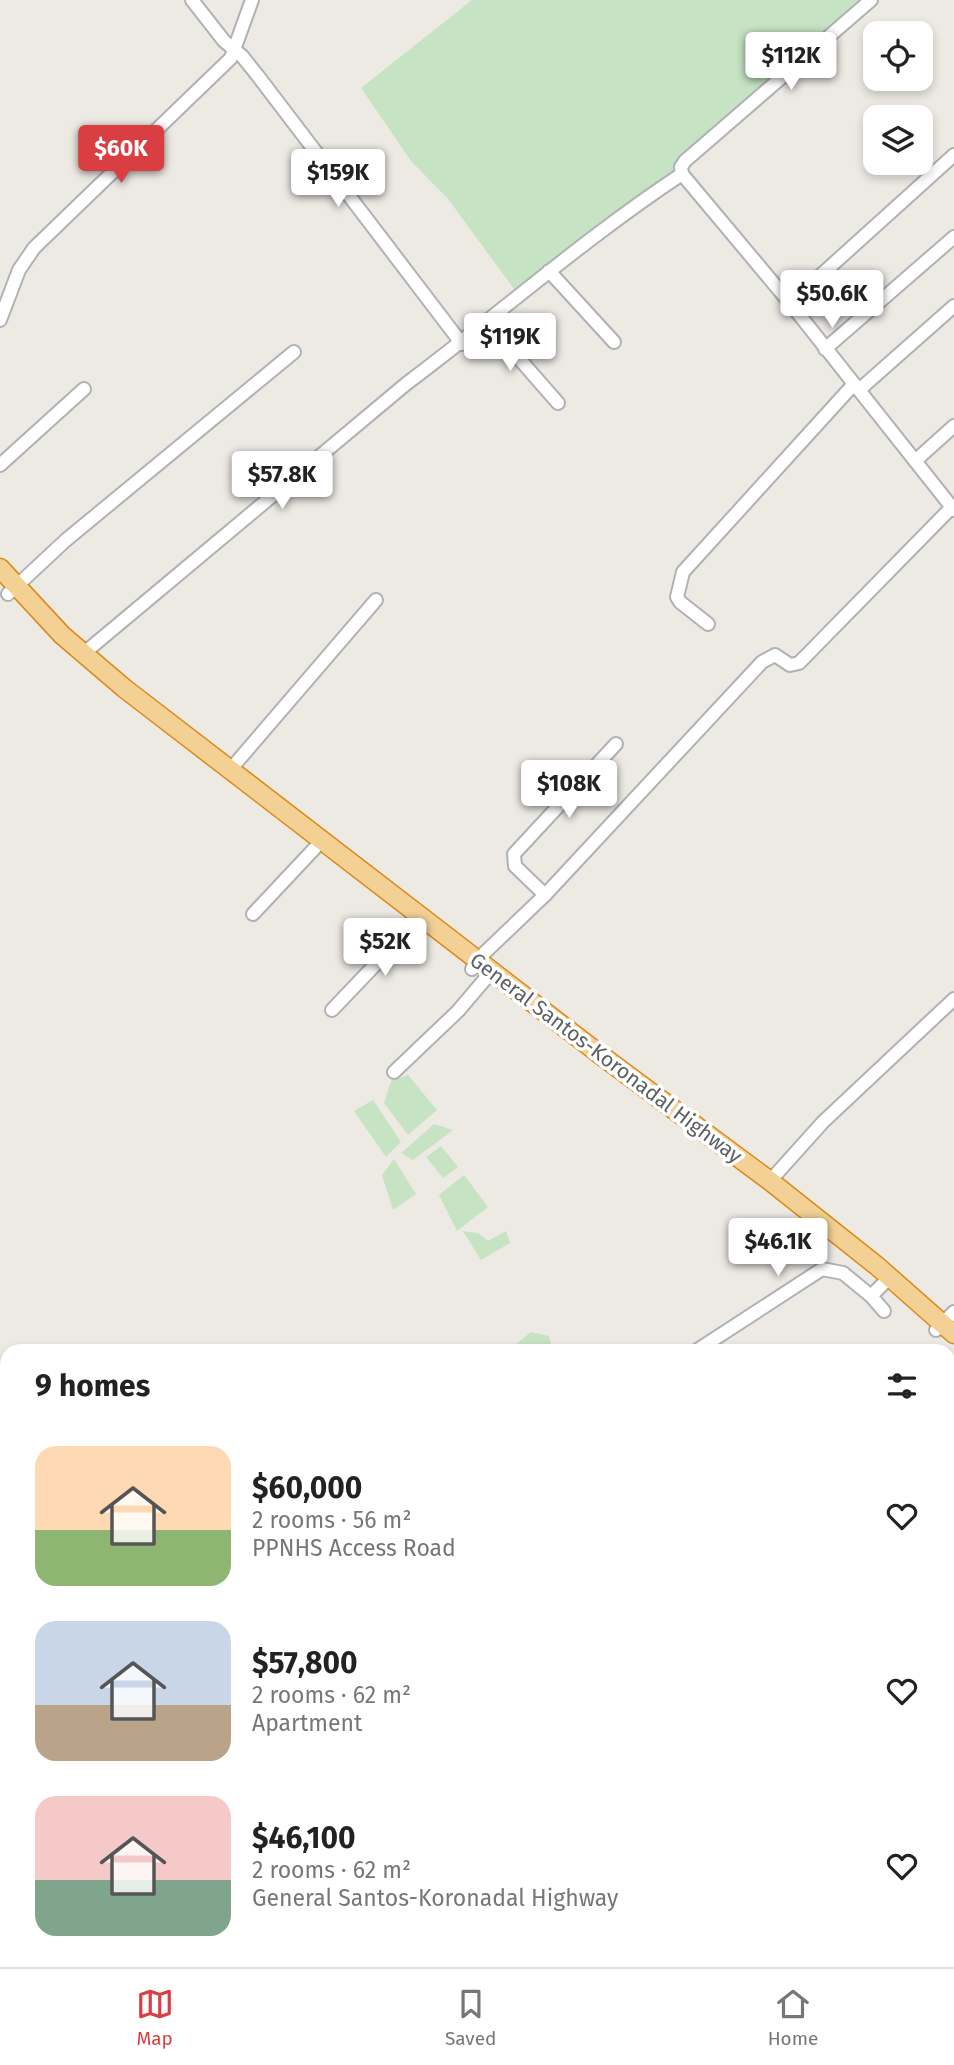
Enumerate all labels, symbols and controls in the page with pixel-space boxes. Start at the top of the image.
map controls [863,21,933,175]
button: locate [863,21,933,91]
pin: $112K [742,32,840,92]
text: $112K [761,41,821,69]
button: layers [863,105,933,175]
pin: $60K [80,125,162,185]
text: $60K [94,134,148,162]
pin: $159K [289,150,387,209]
text: $159K [307,158,369,186]
pin: $50.6K [775,270,889,330]
text: $50.6K [796,279,868,307]
pin: $119K [461,314,559,373]
text: $119K [480,322,540,350]
pin: $57.8K [225,452,339,511]
text: $57.8K [248,460,316,488]
pin: $108K [520,760,618,820]
text: $108K [537,769,601,797]
pin: $52K [344,918,426,978]
text: $52K [359,927,411,955]
street label: General Santos-Koronadal Highway [465,947,748,1169]
pin: $46.1K [721,1218,835,1278]
text: $46.1K [744,1227,812,1255]
icon: filters [883,1367,921,1405]
text: 9 homes [35,1368,150,1404]
text: $60,000 [252,1470,362,1506]
icon: home [91,1474,175,1558]
icon: heart [883,1497,921,1535]
text: 2 rooms · 56 m² [252,1506,411,1534]
text: PPNHS Access Road [252,1534,456,1562]
text: $57,800 [252,1645,357,1681]
icon: home [91,1649,175,1733]
icon: heart [883,1672,921,1710]
text: 2 rooms · 62 m² [252,1681,411,1709]
text: Apartment [252,1709,362,1737]
text: $46,100 [252,1820,356,1856]
icon: home [91,1824,175,1908]
icon: heart [883,1847,921,1885]
text: 2 rooms · 62 m² [252,1856,411,1884]
text: General Santos-Koronadal Highway [252,1884,618,1912]
tab: Map [136,1985,174,2050]
tab: Saved [445,1985,496,2050]
tab: Home [768,1985,818,2050]

